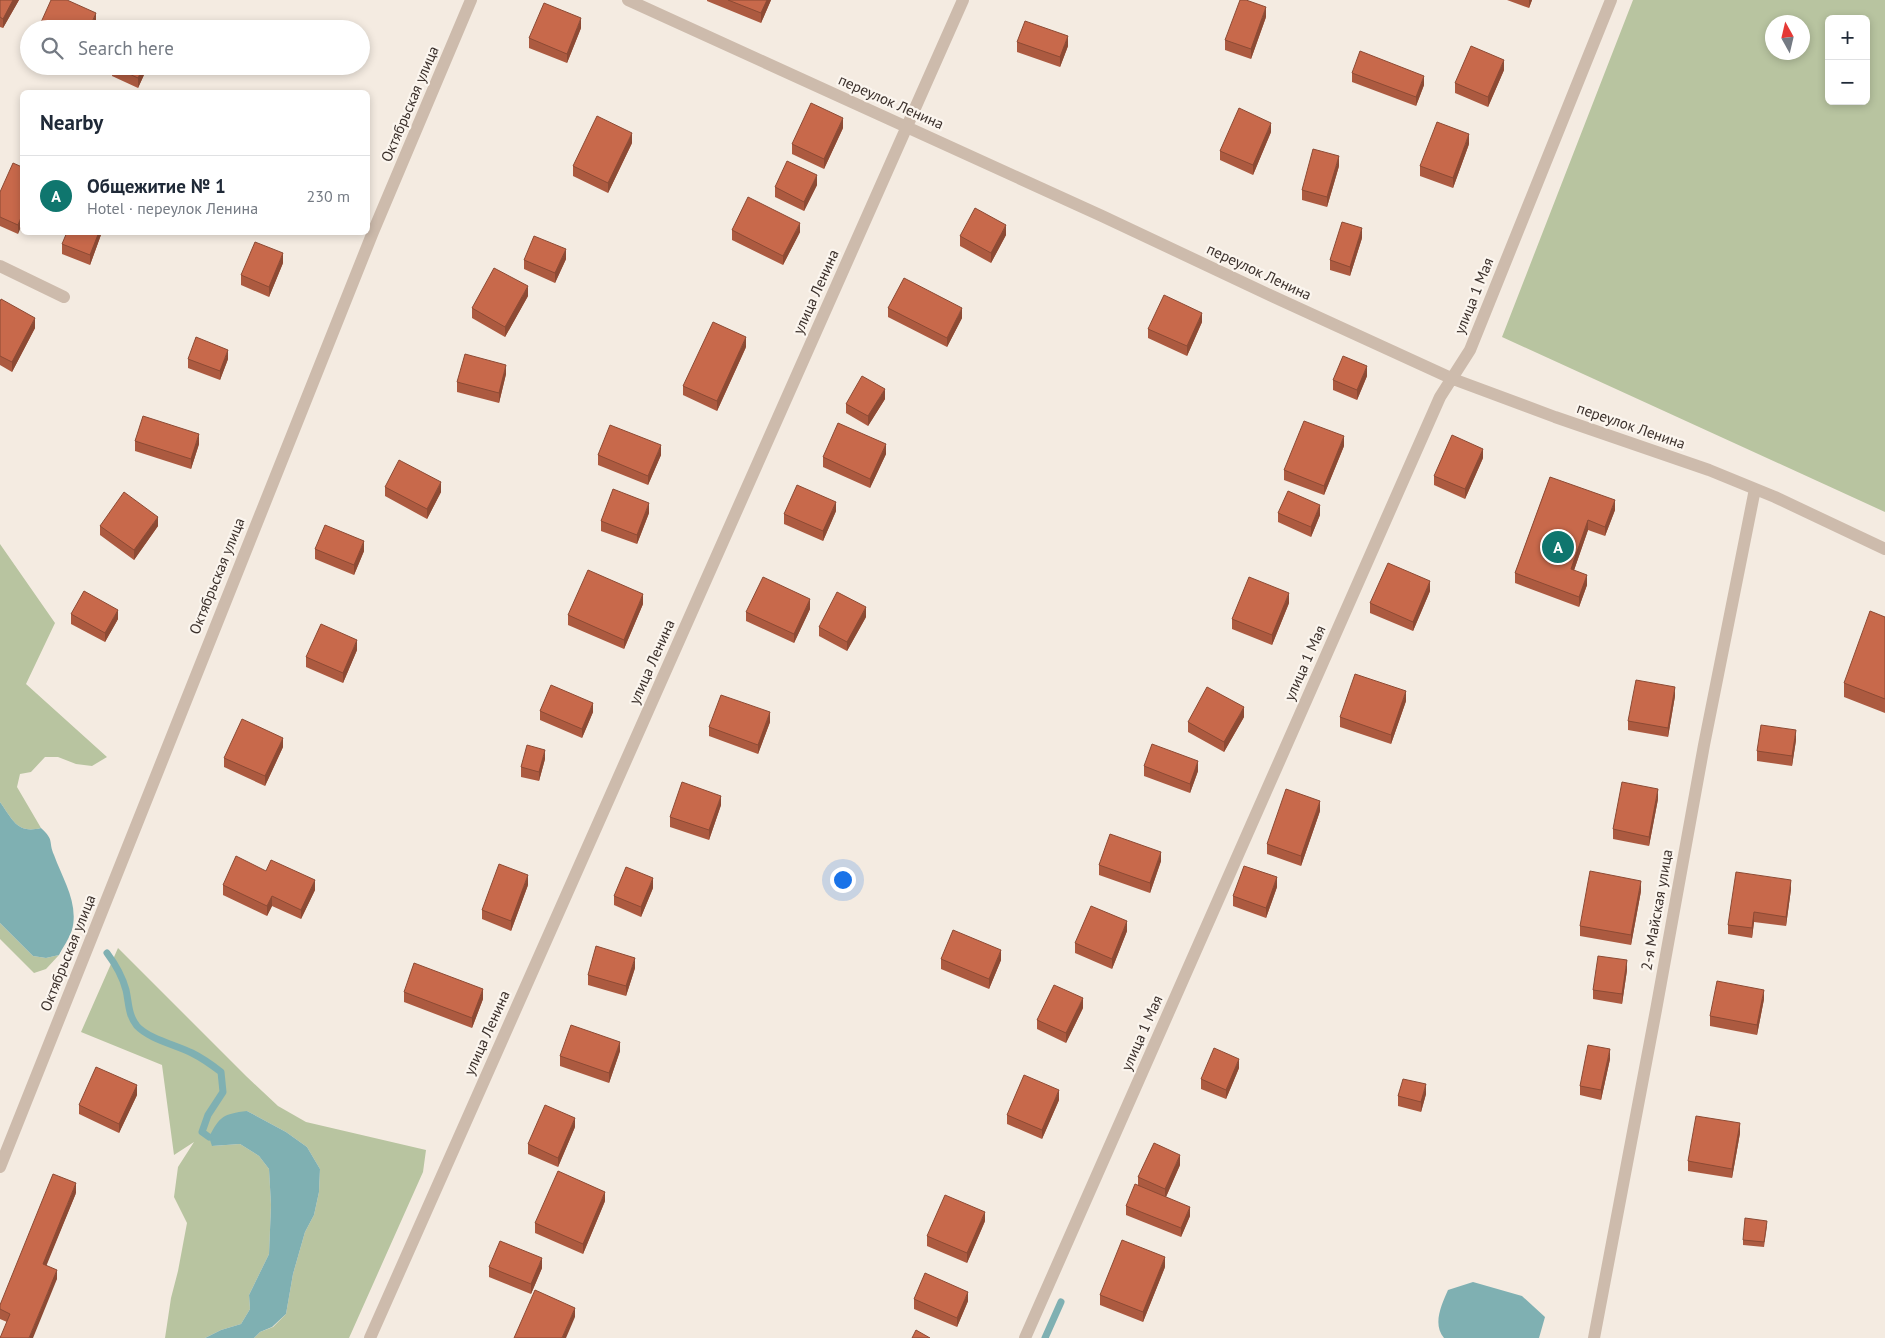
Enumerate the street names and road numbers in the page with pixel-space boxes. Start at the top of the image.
street label: Октябрьская улица [377,43,443,165]
street label: переулок Ленина [836,70,947,133]
street label: переулок Ленина [1204,239,1315,304]
street label: улица Ленина [788,246,843,337]
street label: улица 1 Мая [1450,255,1497,337]
street label: переулок Ленина [1574,398,1688,453]
street label: Октябрьская улица [184,515,249,637]
street label: улица Ленина [624,616,679,707]
street label: улица 1 Мая [1279,622,1330,704]
street label: 2-я Майская улица [1636,848,1677,972]
street label: Октябрьская улица [35,892,100,1014]
street label: улица Ленина [459,987,514,1078]
street label: улица 1 Мая [1116,992,1167,1074]

